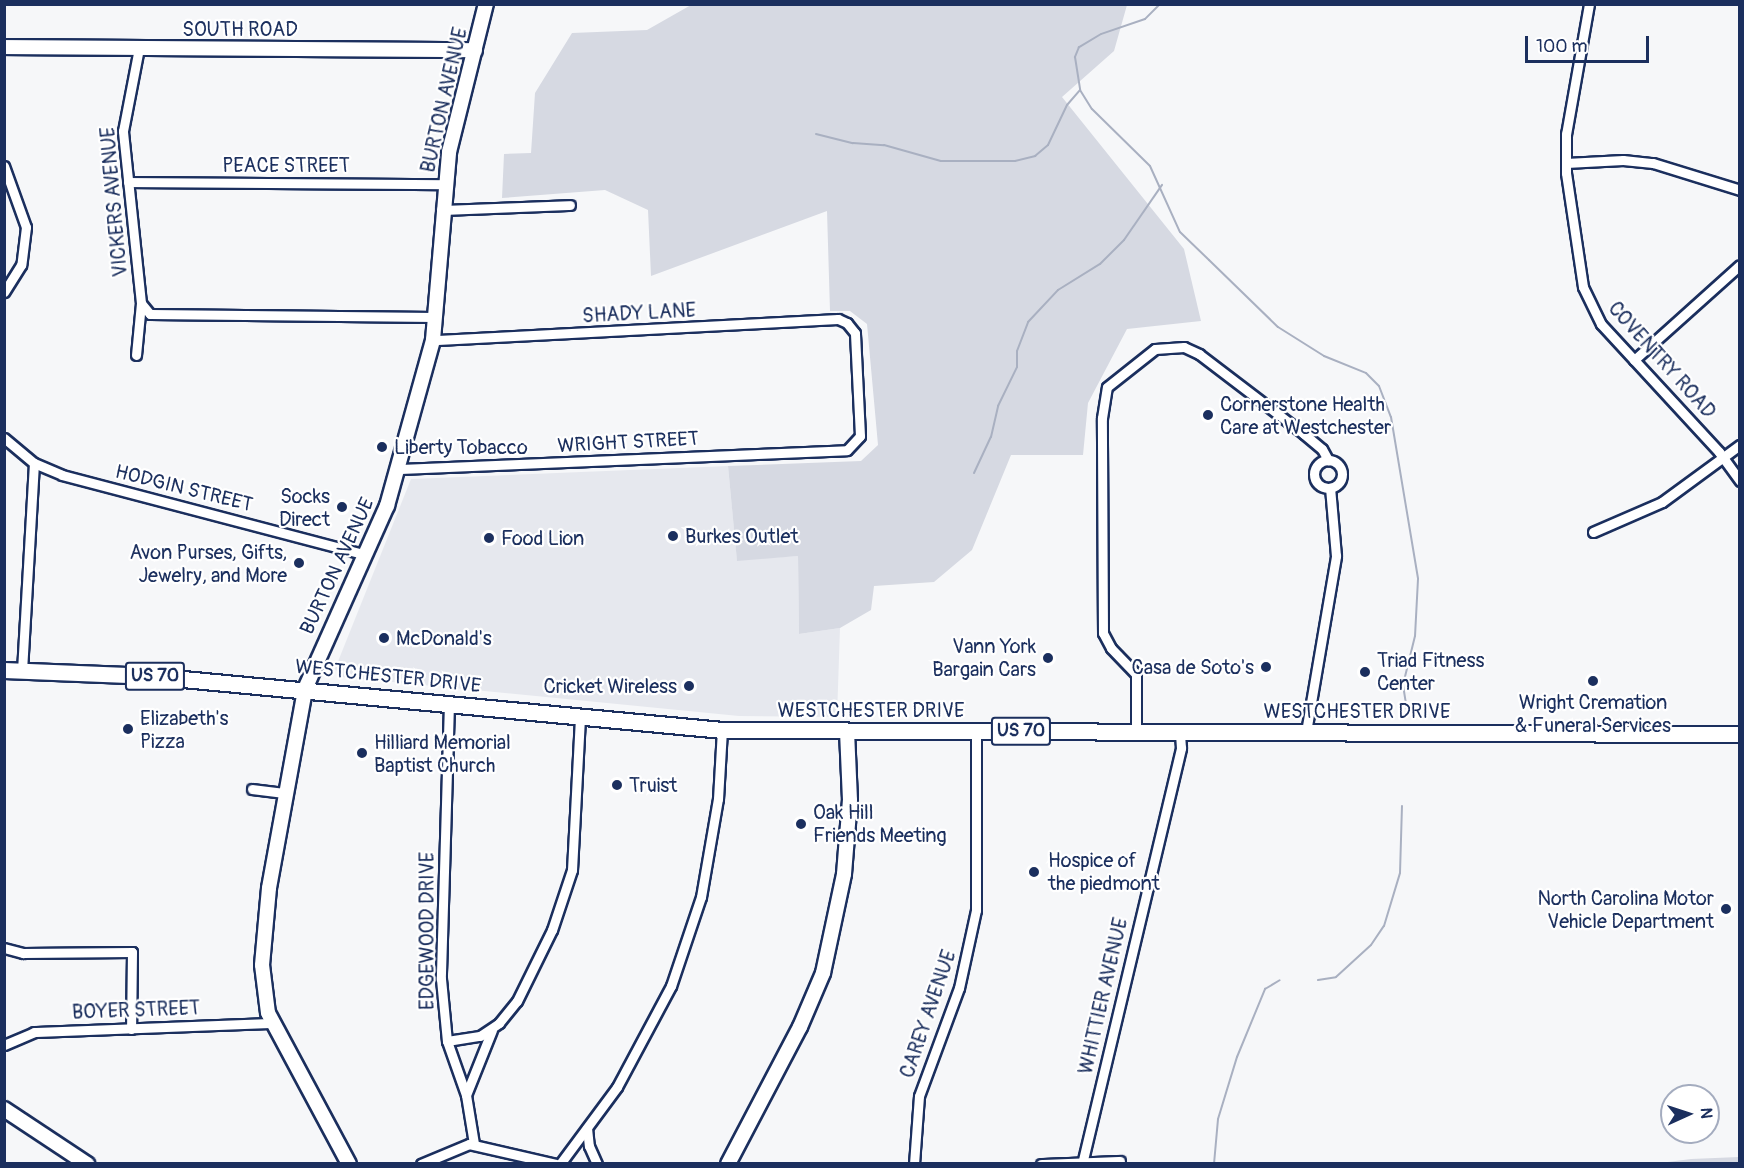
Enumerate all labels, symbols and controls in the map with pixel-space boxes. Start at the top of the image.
street label: SOUTH ROAD [182,17,298,41]
scale bar [1528,24,1652,62]
street label: BURTON AVENUE [416,25,472,175]
text: 100 m [1536,35,1588,58]
street label: VICKERS AVENUE [95,126,133,278]
street label: PEACE STREET [222,153,350,177]
street label: COVENTRY ROAD [1603,297,1721,423]
street label: SHADY LANE [581,298,697,328]
place label: Cornerstone Health Care at Westchester [1220,392,1391,439]
marker: Cornerstone Health Care at Westchester [1201,408,1215,422]
street label: WRIGHT STREET [557,426,699,458]
place label: Liberty Tobacco [394,435,528,459]
marker: Liberty Tobacco [375,440,389,454]
street label: HODGIN STREET [113,459,255,517]
place label: Socks Direct [279,484,330,531]
street label: BURTON AVENUE [295,494,379,638]
marker: Socks Direct [335,500,349,514]
place label: Burkes Outlet [685,524,798,548]
place label: Food Lion [501,526,584,550]
marker: Burkes Outlet [666,529,680,543]
marker: Food Lion [482,531,496,545]
place label: Avon Purses, Gifts, Jewelry, and More [130,540,287,587]
marker: Avon Purses, Gifts, Jewelry, and More [292,556,306,570]
place label: McDonald's [396,626,492,650]
marker: McDonald's [377,631,391,645]
place label: Vann York Bargain Cars [932,634,1036,681]
place label: Triad Fitness Center [1377,648,1484,695]
marker: Vann York Bargain Cars [1041,651,1055,665]
street label: WESTCHESTER DRIVE [294,654,482,698]
place label: Casa de Soto's [1131,655,1254,679]
marker: Casa de Soto's [1259,660,1273,674]
road number: US 70 [124,661,186,691]
marker: Triad Fitness Center [1358,665,1372,679]
place label: Cricket Wireless [543,674,677,698]
marker: Wright Cremation & Funeral Services [1586,674,1600,688]
marker: Cricket Wireless [682,679,696,693]
place label: Wright Cremation & Funeral Services [1515,690,1671,737]
street label: WESTCHESTER DRIVE [778,698,964,722]
street label: WESTCHESTER DRIVE [1264,699,1450,723]
place label: Elizabeth's Pizza [140,706,228,753]
road number: US 70 [990,716,1052,746]
marker: Elizabeth's Pizza [121,722,135,736]
place label: Hilliard Memorial Baptist Church [374,730,511,777]
marker: Hilliard Memorial Baptist Church [355,746,369,760]
place label: Truist [629,773,677,797]
marker: Truist [610,778,624,792]
place label: Oak Hill Friends Meeting [813,801,947,848]
marker: Oak Hill Friends Meeting [794,817,808,831]
place label: Hospice of the piedmont [1048,849,1160,896]
street label: EDGEWOOD DRIVE [415,852,439,1010]
marker: Hospice of the piedmont [1025,863,1043,881]
place label: North Carolina Motor Vehicle Department [1538,886,1714,933]
marker: North Carolina Motor Vehicle Department [1719,902,1733,916]
street label: WHITTIER AVENUE [1073,915,1133,1077]
street label: CAREY AVENUE [895,947,961,1081]
street label: BOYER STREET [72,996,200,1024]
north arrow [1660,1084,1720,1144]
text: N [1696,1107,1716,1119]

